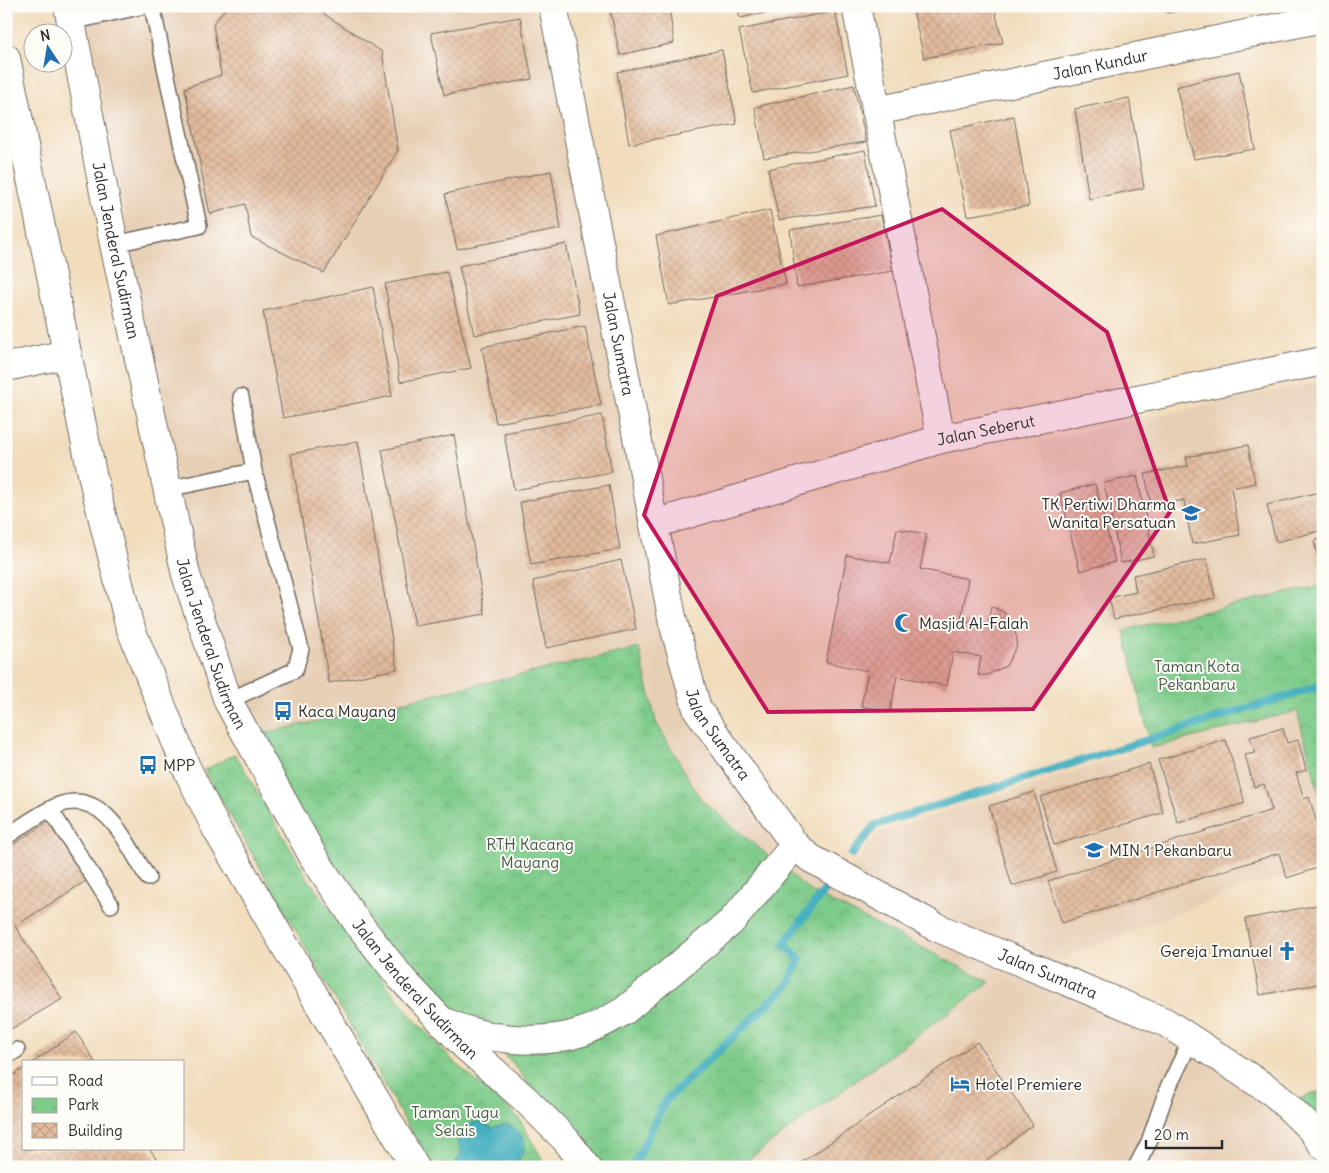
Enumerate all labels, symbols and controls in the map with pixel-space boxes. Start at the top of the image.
north arrow [22,22,72,72]
text: N [39,25,52,45]
street label: Jalan Kundur [1051,45,1150,84]
street label: Jalan Jenderal Sudirman [88,160,144,341]
street label: Jalan Sumatra [599,290,639,397]
street label: Jalan Seberut [935,410,1037,450]
place label: TK Pertiwi Dharma Wanita Persatuan [1041,494,1176,532]
school or university icon: TK Pertiwi Dharma Wanita Persatuan [1180,502,1202,524]
street label: Jalan Jenderal Sudirman [173,556,251,732]
mosque icon: Masjid Al-Falah [893,612,915,634]
place label: Masjid Al-Falah [919,613,1029,633]
park label: Taman Kota Pekanbaru [1154,656,1240,694]
street label: Jalan Sumatra [682,687,755,784]
bus stop icon: Kaca Mayang [272,700,294,722]
place label: Kaca Mayang [298,701,396,721]
bus stop icon: MPP [137,754,159,776]
place label: MPP [163,755,196,775]
park label: RTH Kacang Mayang [486,834,574,872]
school or university icon: MIN 1 Pekanbaru [1083,839,1105,861]
place label: MIN 1 Pekanbaru [1109,840,1232,860]
street label: Jalan Jenderal Sudirman [348,915,482,1063]
church icon: Gereja Imanuel [1276,940,1298,962]
place label: Gereja Imanuel [1160,941,1272,961]
street label: Jalan Sumatra [995,944,1100,1003]
legend [22,1060,185,1150]
text: Road [68,1071,103,1090]
hotel icon: Hotel Premiere [949,1073,971,1095]
place label: Hotel Premiere [975,1074,1082,1094]
text: Park [68,1095,99,1114]
park label: Taman Tugu Selais [411,1102,499,1140]
scale bar [1146,1118,1223,1150]
text: Building [68,1121,123,1140]
text: 20 m [1154,1125,1189,1144]

